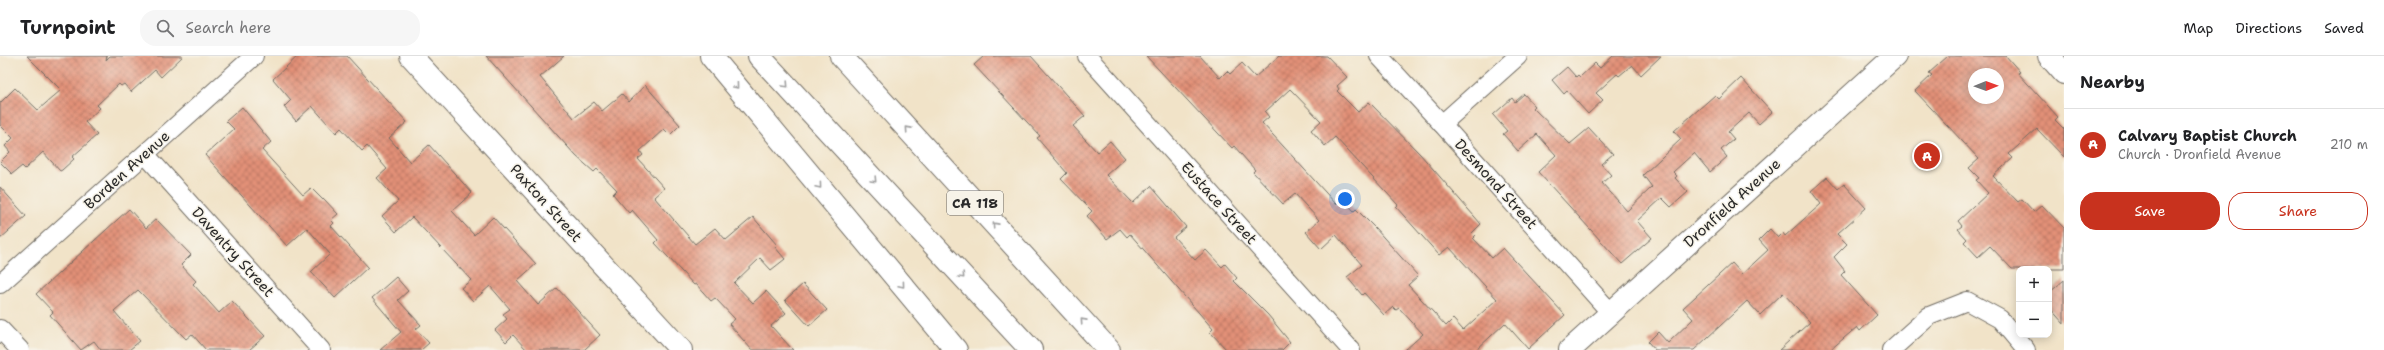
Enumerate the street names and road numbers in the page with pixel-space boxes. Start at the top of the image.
street label: Borden Avenue [80,126,174,214]
street label: Desmond Street [1450,135,1542,233]
street label: Dronfield Avenue [1679,154,1785,252]
street label: Eustace Street [1177,157,1261,249]
street label: Paxton Street [506,160,586,246]
road number: CA 118 [947,191,1003,215]
street label: Daventry Street [187,203,279,301]

